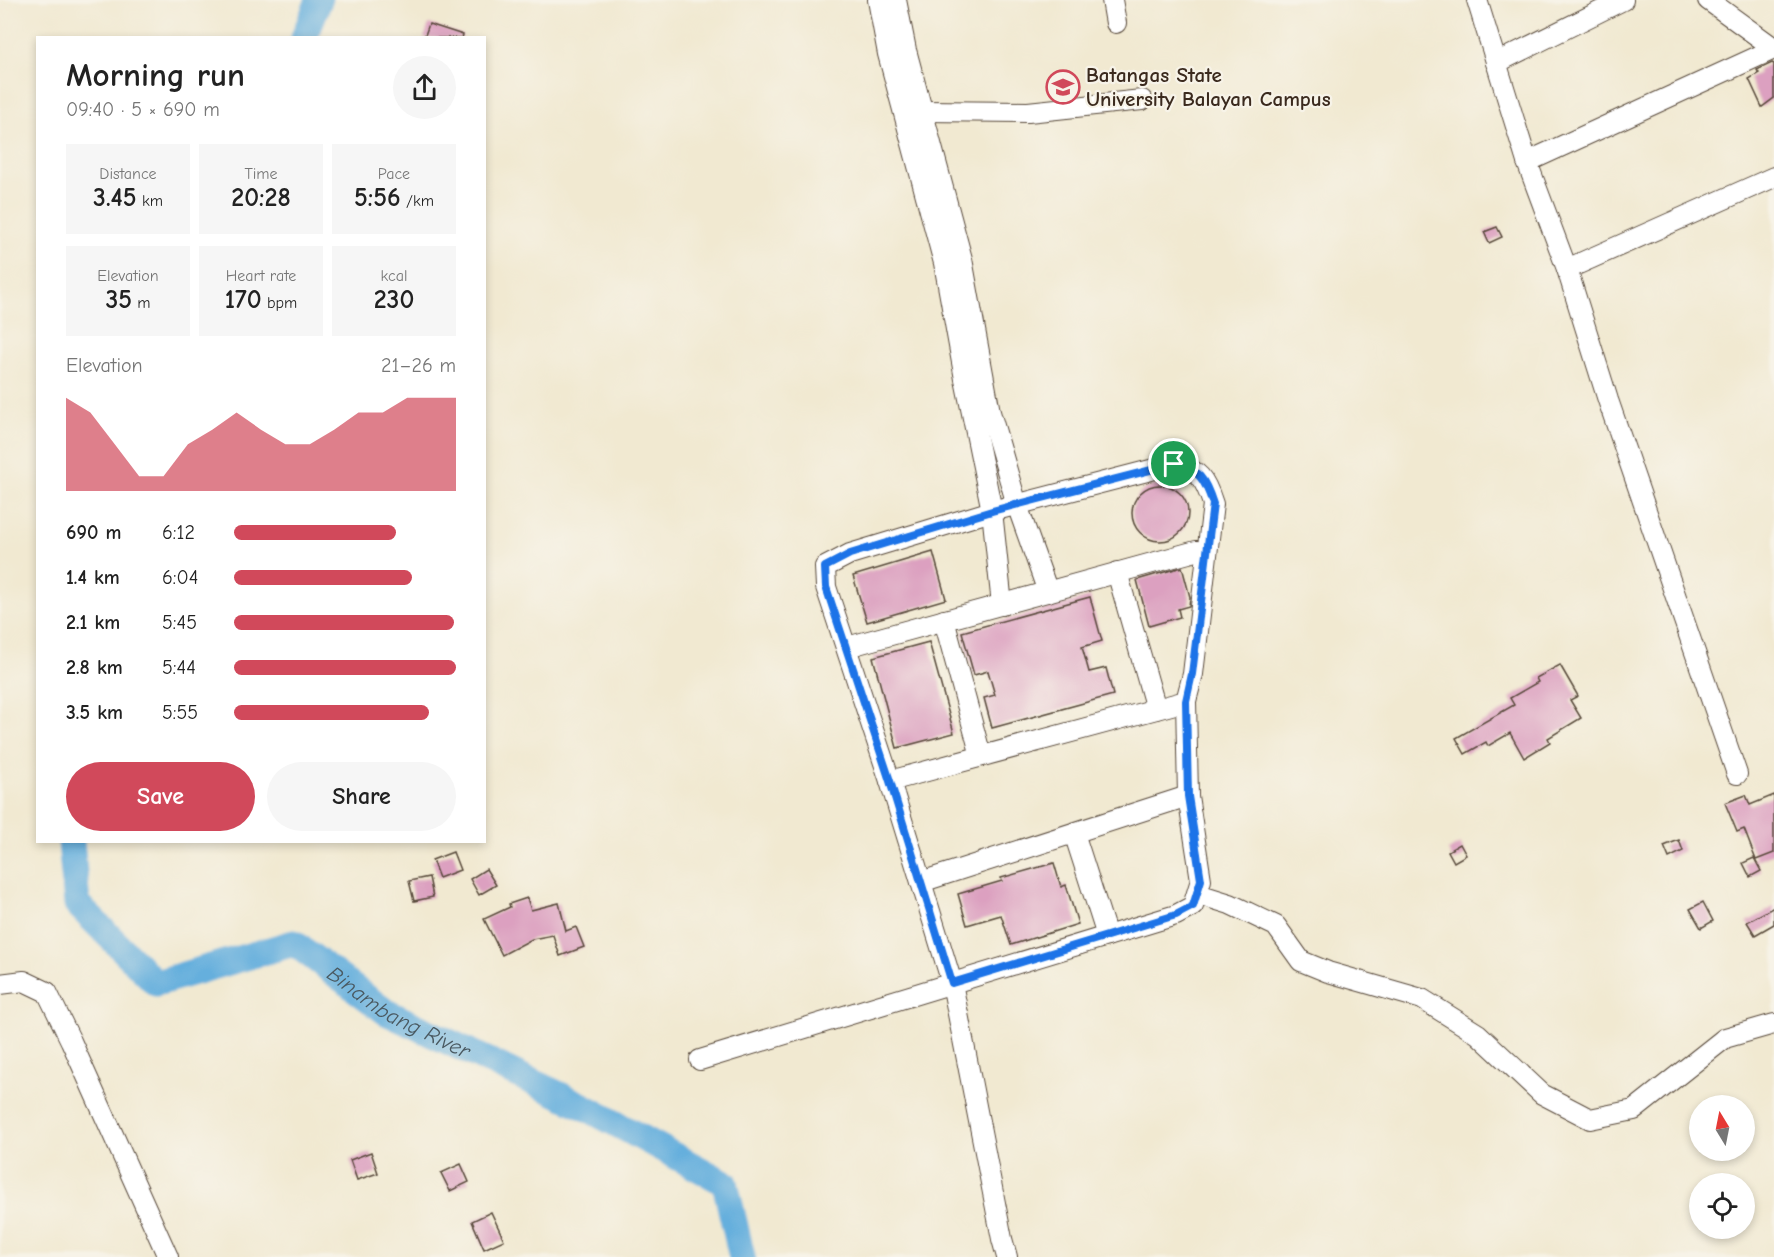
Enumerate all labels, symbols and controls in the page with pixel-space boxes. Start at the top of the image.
text: Morning run [66,56,245,94]
button: share [393,56,456,119]
place label: Batangas State University Balayan Campus [1086,63,1331,111]
school or university icon: Batangas State University Balayan Campus [1045,69,1081,105]
text: 09:40 · 5 × 690 m [66,98,220,121]
text: Distance [99,165,157,183]
text: Time [244,165,278,183]
text: Pace [378,165,410,183]
text: 3.45 [93,183,137,213]
text: 20:28 [231,183,291,213]
text: 5:56 [354,183,401,213]
text: km [137,192,163,210]
text: /km [401,192,434,210]
text: Elevation [97,267,159,285]
text: Heart rate [226,267,296,285]
text: kcal [381,267,407,285]
text: 35 [105,285,132,315]
text: 170 [225,285,262,315]
text: 230 [374,285,414,315]
text: m [132,294,151,312]
text: bpm [262,294,297,312]
text: Elevation [66,354,143,377]
text: 21–26 m [381,354,456,377]
pin [1148,438,1199,489]
icon: arrive [1157,447,1190,480]
text: 690 m [66,521,121,544]
text: 6:12 [162,521,195,544]
text: 1.4 km [66,566,120,589]
text: 6:04 [162,566,198,589]
text: 2.1 km [66,611,120,634]
text: 5:45 [162,611,197,634]
text: 2.8 km [66,656,123,679]
text: 5:44 [162,656,196,679]
text: 3.5 km [66,701,123,724]
text: 5:55 [162,701,198,724]
button: Save [66,762,255,831]
button: Share [267,762,456,831]
water label: Binambang River [322,961,475,1065]
north arrow [1689,1095,1755,1161]
map controls [1689,1095,1755,1239]
button: locate [1689,1173,1755,1239]

